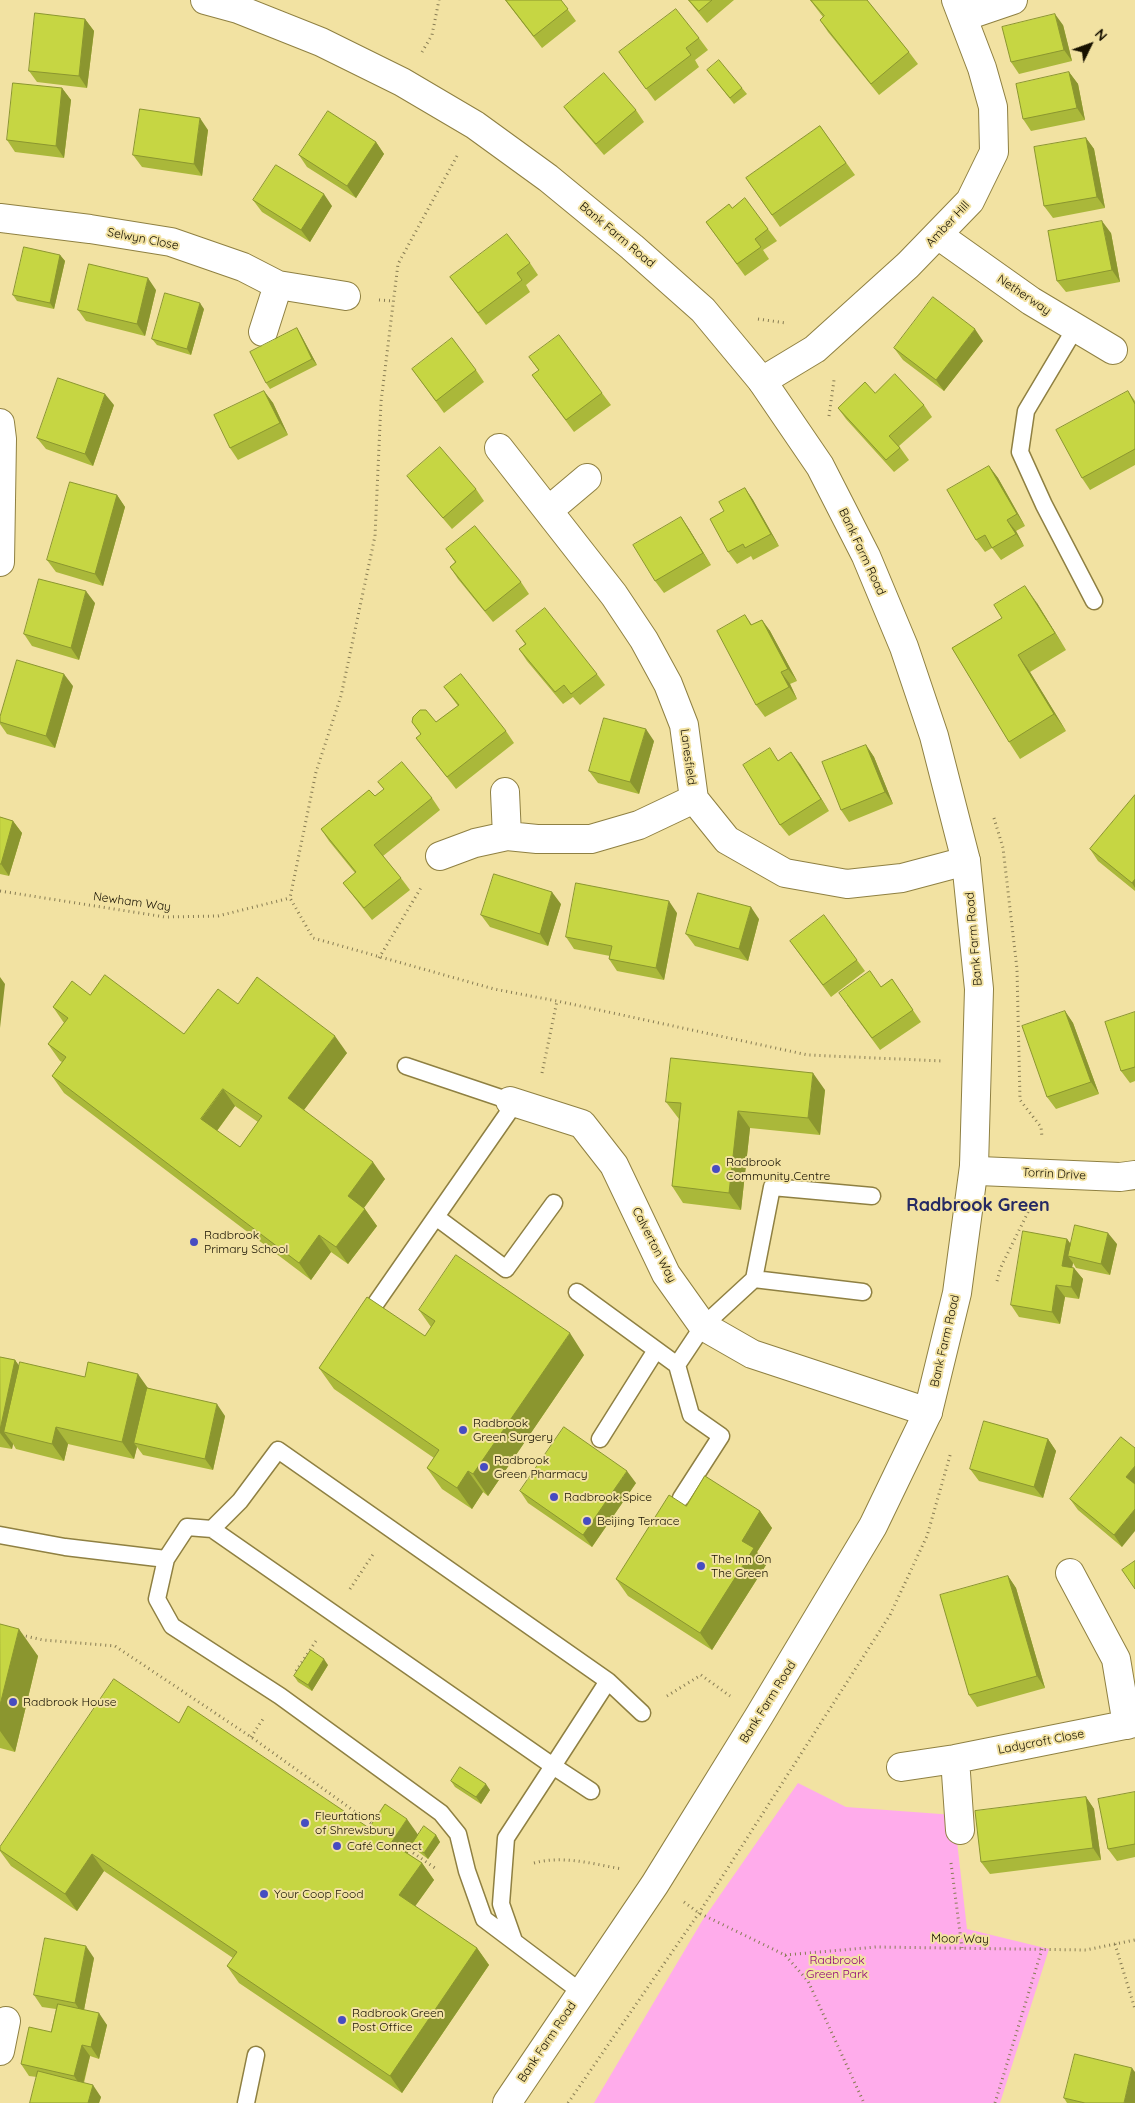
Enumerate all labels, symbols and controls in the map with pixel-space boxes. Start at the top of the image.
north arrow [1065,20,1115,70]
text: N [1091,25,1111,45]
street label: Amber Hill [923,198,973,250]
street label: Bank Farm Road [576,199,658,271]
street label: Selwyn Close [106,225,180,253]
street label: Netherway [994,272,1054,318]
street label: Bank Farm Road [836,506,888,598]
street label: Lanesfield [677,728,699,786]
street label: Newham Way [92,889,172,915]
street label: Bank Farm Road [963,891,985,987]
place label: Radbrook Community Centre [726,1155,830,1183]
marker: Radbrook Community Centre [710,1163,722,1175]
street label: Torrin Drive [1022,1165,1086,1183]
district label: Radbrook Green [906,1195,1050,1217]
street label: Calverton Way [629,1205,679,1285]
place label: Radbrook Primary School [204,1228,288,1256]
marker: Radbrook Primary School [188,1236,200,1248]
street label: Bank Farm Road [927,1294,963,1388]
place label: Radbrook Green Surgery [473,1416,553,1444]
marker: Radbrook Green Surgery [457,1424,469,1436]
place label: Radbrook Green Pharmacy [494,1453,588,1481]
marker: Radbrook Green Pharmacy [478,1461,490,1473]
place label: Radbrook Spice [564,1490,652,1504]
marker: Radbrook Spice [548,1491,560,1503]
place label: Beijing Terrace [597,1514,680,1528]
marker: Beijing Terrace [581,1515,593,1527]
place label: The Inn On The Green [711,1552,771,1580]
marker: The Inn On The Green [695,1560,707,1572]
street label: Bank Farm Road [737,1658,799,1746]
place label: Radbrook House [23,1695,117,1709]
marker: Radbrook House [7,1696,19,1708]
street label: Ladycroft Close [997,1727,1085,1757]
place label: Fleurtations of Shrewsbury [315,1809,395,1837]
marker: Fleurtations of Shrewsbury [299,1817,311,1829]
place label: Café Connect [347,1839,422,1853]
marker: Café Connect [331,1840,343,1852]
place label: Your Coop Food [274,1887,363,1901]
marker: Your Coop Food [258,1888,270,1900]
street label: Moor Way [931,1931,989,1947]
park label: Radbrook Green Park [806,1953,868,1981]
street label: Bank Farm Road [515,1999,579,2085]
place label: Radbrook Green Post Office [352,2006,444,2034]
marker: Radbrook Green Post Office [336,2014,348,2026]

